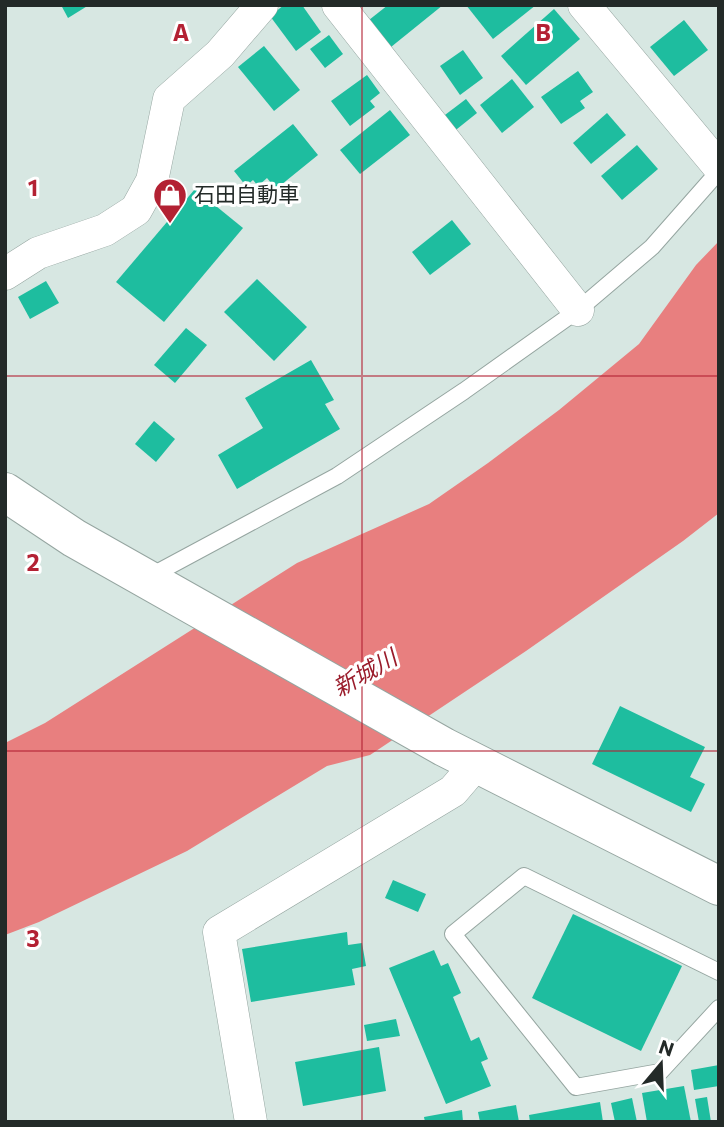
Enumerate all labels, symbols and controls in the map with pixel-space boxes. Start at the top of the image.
text: A [173,18,190,46]
text: B [535,18,551,46]
text: 1 [28,173,38,201]
shop icon: 石田自動車 [151,176,189,225]
place label: 石田自動車 [194,181,299,206]
text: 2 [26,548,40,576]
water label: 新城川 [328,641,404,702]
text: 3 [26,924,40,952]
north arrow [626,1029,696,1099]
text: N [656,1034,677,1061]

